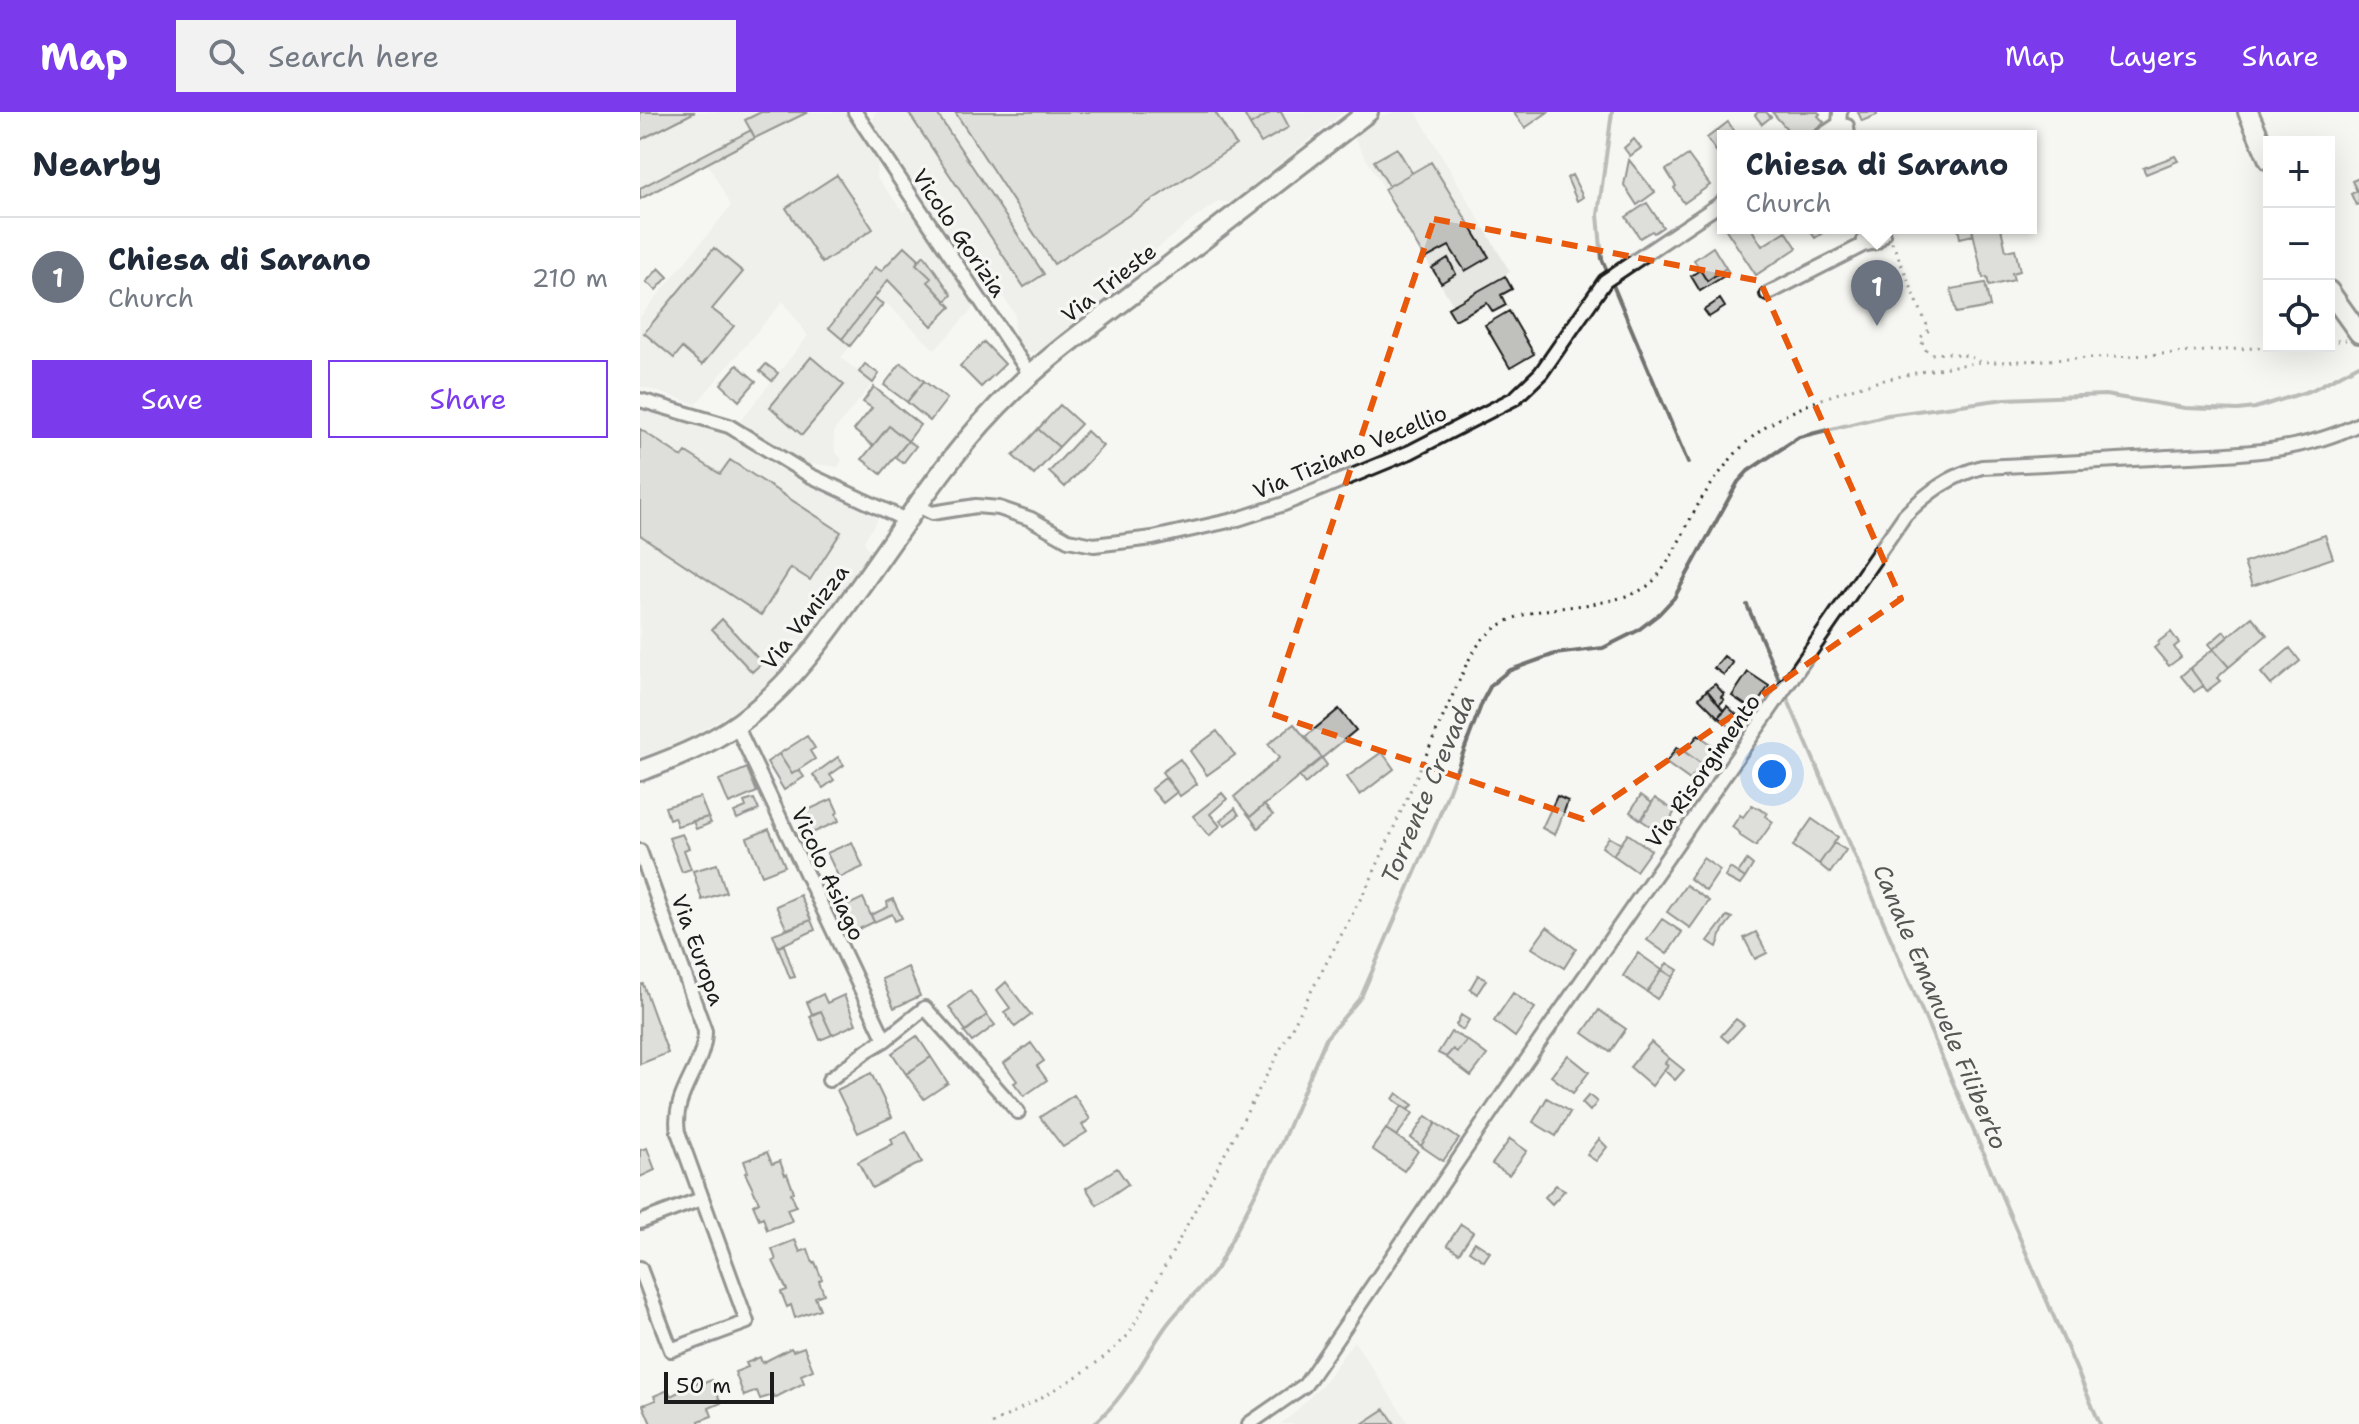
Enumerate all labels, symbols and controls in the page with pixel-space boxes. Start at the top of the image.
search box [176,20,736,92]
text: Map [40,31,128,82]
icon: search [204,34,248,78]
text: Search here [268,36,439,77]
text: Map [2005,37,2065,75]
text: Layers [2109,37,2198,75]
text: Share [2242,37,2319,75]
popup [1717,130,2037,234]
map controls [2263,136,2335,352]
button: + [2263,136,2335,208]
text: Nearby [32,141,162,187]
text: Chiesa di Sarano [1745,144,2009,185]
street label: Vicolo Gorizia [905,163,1013,303]
text: Church [1745,185,1831,220]
button: − [2263,208,2335,280]
street label: Via Trieste [1056,237,1162,329]
text: Chiesa di Sarano [108,239,371,280]
text: 1 [52,260,64,295]
text: 210 m [531,260,608,295]
pin: 1 [1851,260,1903,326]
text: Church [108,280,194,315]
button: locate [2263,280,2335,352]
button: Save [32,360,312,438]
button: Share [328,360,608,438]
street label: Via Tiziano Vecellio [1249,398,1451,506]
street label: Via Vanizza [755,558,856,676]
street label: Via Risorgimento [1639,688,1767,854]
water label: Torrente Crevada [1374,689,1482,889]
your location [1752,754,1792,794]
street label: Vicolo Asiago [784,803,872,945]
water label: Canale Emanuele Filiberto [1865,859,2015,1155]
street label: Via Europa [665,891,732,1010]
scale bar [664,1368,774,1404]
text: 50 m [676,1371,731,1400]

